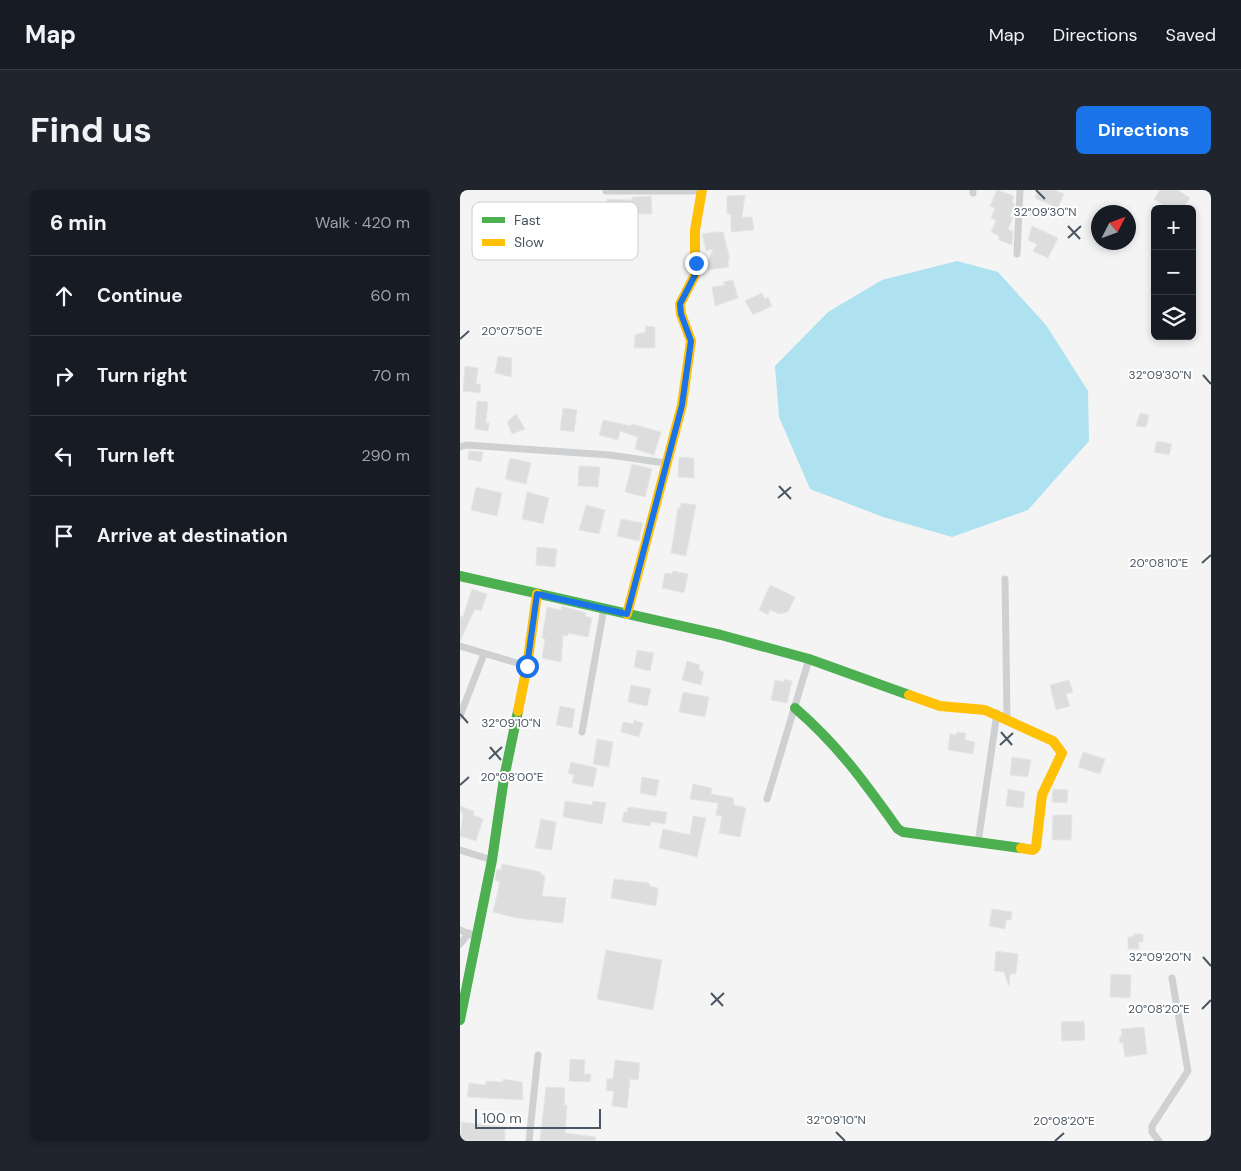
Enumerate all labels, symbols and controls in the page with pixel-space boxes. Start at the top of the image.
text: Map [25,19,76,50]
text: Map [989,23,1025,47]
text: Directions [1053,23,1138,47]
text: Saved [1166,23,1216,47]
button: Directions [1076,106,1211,154]
text: Find us [30,107,152,153]
legend [472,202,638,260]
text: 32°09'30"N [1014,204,1076,220]
north arrow [1091,205,1136,250]
map controls [1151,205,1196,340]
button: + [1151,205,1196,250]
text: 6 min [50,209,107,237]
text: Fast [514,211,541,229]
text: Walk · 420 m [315,212,410,233]
text: Slow [514,233,544,251]
button: − [1151,250,1196,295]
route end [685,252,708,275]
icon: ahead [50,282,78,310]
text: Continue [97,283,183,308]
text: 60 m [370,285,410,306]
button: layers [1151,295,1196,340]
text: 20°07'50"E [481,323,543,339]
icon: right [50,362,78,390]
text: Turn right [97,363,187,388]
text: 70 m [372,365,410,386]
text: 32°09'30"N [1129,367,1191,383]
icon: left [50,442,78,470]
text: Turn left [97,443,175,468]
text: 290 m [361,445,410,466]
icon: arrive [50,522,78,550]
text: Arrive at destination [97,523,288,548]
text: 20°08'10"E [1130,555,1189,571]
route start [516,655,539,678]
text: 32°09'10"N [481,715,541,731]
text: 20°08'00"E [480,769,544,785]
text: 32°09'20"N [1129,949,1191,965]
text: 20°08'20"E [1128,1001,1190,1017]
scale bar [475,1106,601,1129]
text: 100 m [482,1109,522,1127]
text: 32°09'10"N [806,1112,866,1128]
text: 20°08'20"E [1033,1113,1095,1129]

